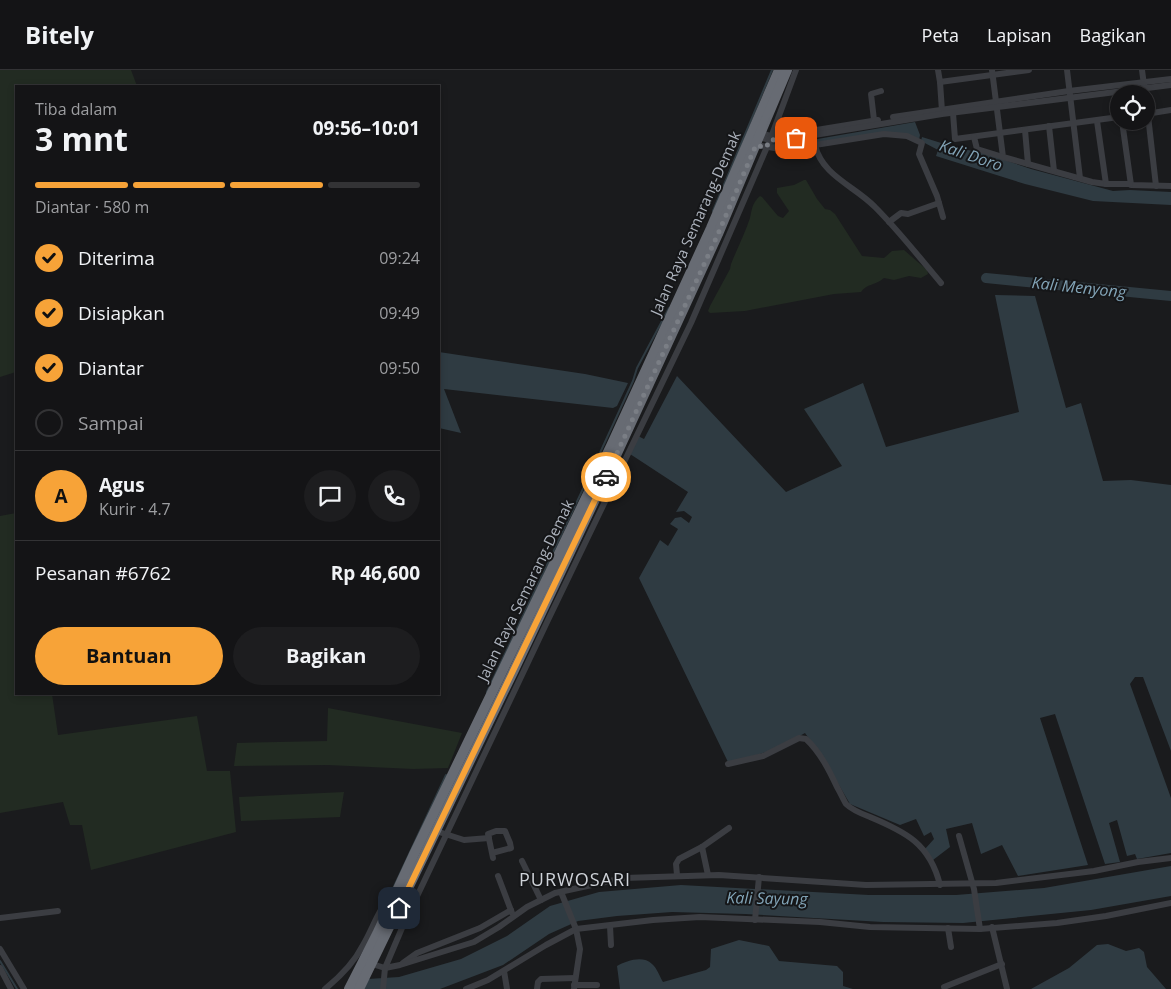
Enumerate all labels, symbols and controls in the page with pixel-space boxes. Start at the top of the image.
text: Bitely [25,18,94,51]
text: Peta [922,23,959,47]
text: Lapisan [987,23,1052,47]
text: Bagikan [1080,23,1146,47]
map controls [1110,85,1155,130]
button: locate [1110,85,1155,130]
text: Tiba dalam [35,98,117,120]
text: 09:56–10:01 [313,115,420,141]
text: 3 mnt [35,117,128,160]
pin [775,117,817,159]
icon: bag [782,124,810,152]
street label: Jalan Raya Semarang-Demak [644,128,745,320]
water label: Kali Doro [937,134,1005,176]
text: Diantar · 580 m [35,196,149,218]
icon: check [35,244,63,272]
text: Diterima [78,245,155,271]
text: 09:24 [379,247,420,269]
water label: Kali Menyong [1031,271,1128,303]
icon: check [35,299,63,327]
text: Disiapkan [78,300,165,326]
text: 09:49 [379,302,420,324]
icon: check [35,354,63,382]
text: Diantar [78,355,144,381]
text: 09:50 [379,357,420,379]
text: Sampai [78,410,144,436]
courier [581,452,631,502]
icon: car [592,463,620,491]
button: chat [304,470,356,522]
button: phone [368,470,420,522]
text: Agus [99,472,145,498]
text: A [54,483,68,509]
street label: Jalan Raya Semarang-Demak [471,496,578,686]
text: Kurir · 4.7 [99,498,171,520]
text: Pesanan #6762 [35,560,171,586]
text: Rp 46,600 [331,560,420,586]
button: Bantuan [35,627,223,685]
button: Bagikan [233,627,420,685]
district label: PURWOSARI [519,867,631,891]
water label: Kali Sayung [726,886,809,910]
pin [378,887,420,929]
icon: home [385,894,413,922]

